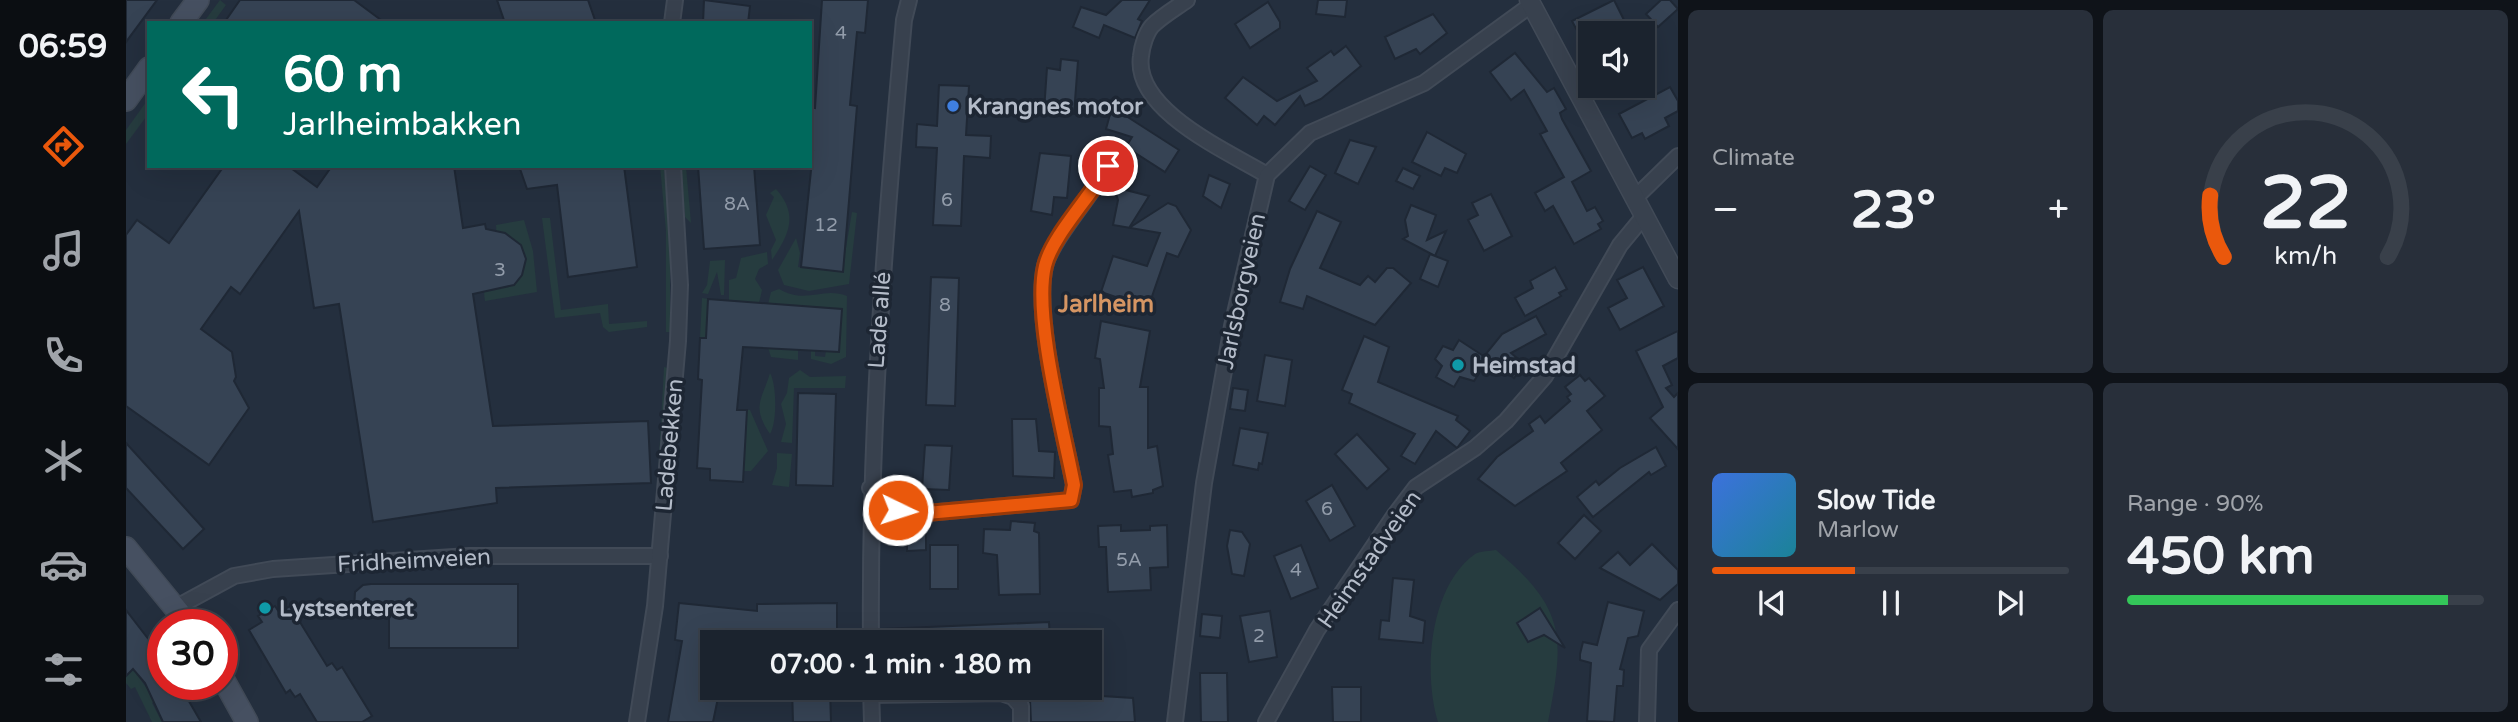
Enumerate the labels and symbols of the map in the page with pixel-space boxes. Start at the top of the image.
house number: 4 [835,22,847,44]
place label: Krangnes motor [967,93,1144,121]
marker: Krangnes motor [945,98,961,114]
pin [1078,136,1138,196]
house number: 6 [941,189,953,211]
house number: 8A [724,193,750,215]
street label: Jarlsborgveien [1212,211,1272,372]
house number: 12 [814,214,838,236]
house number: 3 [494,259,506,281]
street label: Lade allé [863,271,897,369]
district label: Jarlheim [1057,290,1154,319]
house number: 8 [939,294,951,316]
place label: Heimstad [1472,352,1576,380]
marker: Heimstad [1450,357,1466,373]
street label: Ladebekken [650,378,690,513]
position arrow [861,473,935,547]
street label: Heimstadveien [1312,485,1428,634]
house number: 6 [1321,498,1333,520]
street label: Fridheimveien [336,543,492,579]
house number: 5A [1116,549,1142,571]
house number: 4 [1290,559,1302,581]
place label: Lystsenteret [279,595,414,623]
marker: Lystsenteret [257,600,273,616]
speed limit sign: 30 [147,609,238,700]
house number: 2 [1253,625,1265,647]

